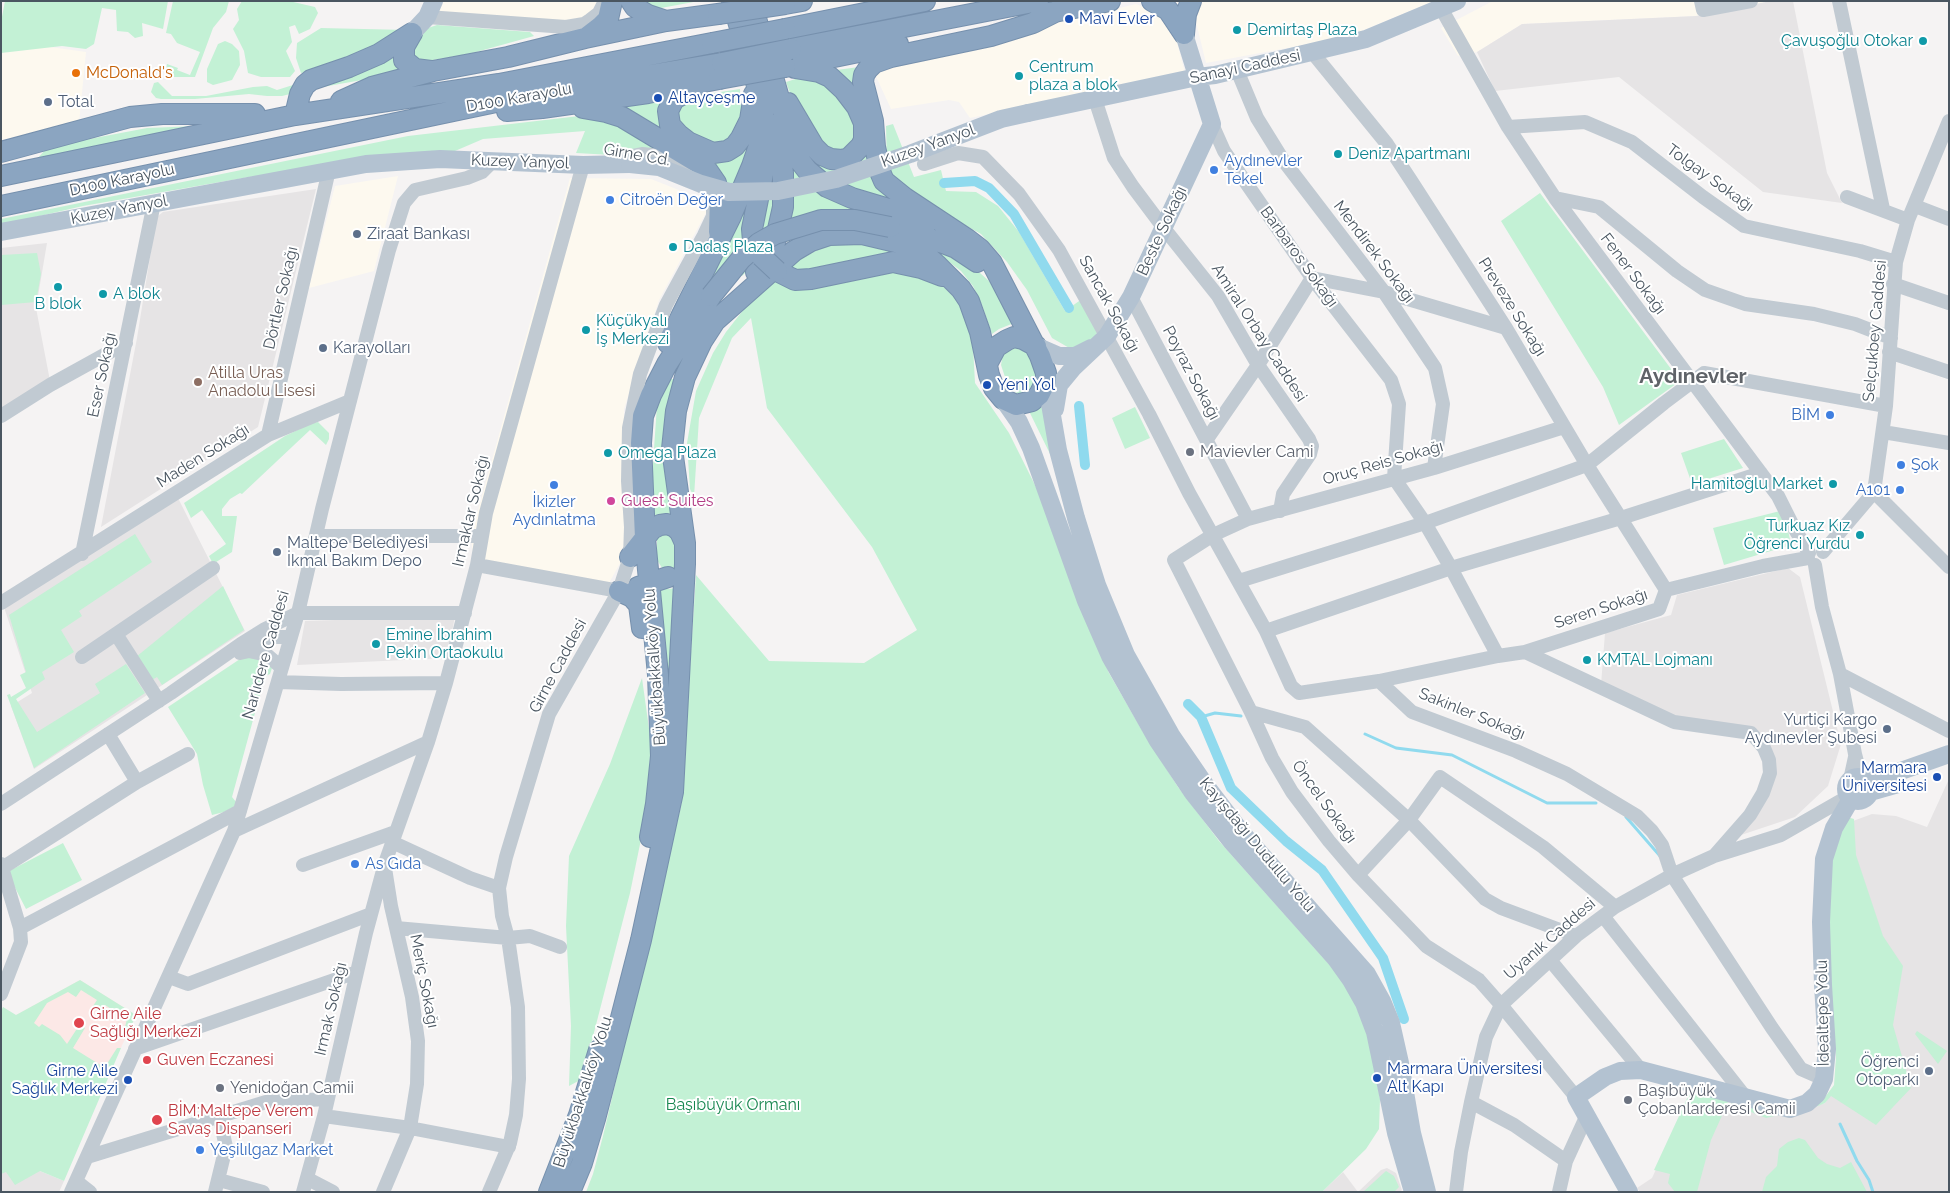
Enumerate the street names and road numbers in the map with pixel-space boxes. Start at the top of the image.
street label: Sanayi Caddesi [1188,46,1302,88]
street label: D100 Karayolu [465,79,573,117]
street label: Kuzey Yanyol [879,120,977,172]
street label: Girne Cd. [602,140,672,170]
street label: Tolgay Sokağı [1663,140,1757,216]
street label: Kuzey Yanyol [471,151,569,173]
street label: D100 Karayolu [68,160,176,200]
street label: Beste Sokağı [1133,183,1191,279]
street label: Kuzey Yanyol [69,191,169,229]
street label: Mendirek Sokağı [1329,197,1419,307]
street label: Barbaros Sokağı [1256,203,1342,311]
street label: Fener Sokağı [1596,230,1670,318]
street label: Dörtler Sokağı [260,245,302,351]
street label: Sancak Sokağı [1075,252,1143,356]
street label: Preveze Sokağı [1474,254,1550,360]
street label: Selçukbey Caddesi [1859,259,1891,403]
street label: Amiral Orbay Caddesi [1207,260,1311,406]
street label: Poyraz Sokağı [1158,323,1224,423]
street label: Eser Sokağı [84,331,120,419]
street label: Maden Sokağı [153,420,253,492]
street label: Oruç Reis Sokağı [1320,437,1446,489]
street label: Irmaklar Sokağı [449,453,493,569]
street label: Seren Sokağı [1552,585,1650,633]
street label: Büyükbakkalköy Yolu [640,588,670,746]
street label: Narlıdere Caddesi [238,589,294,721]
street label: Girne Caddesi [525,616,591,716]
street label: Sakinler Sokağı [1416,684,1528,744]
street label: Öncel Sokağı [1288,757,1360,847]
street label: Kayışdağı Dudullu Yolu [1195,774,1319,916]
street label: Uyanık Caddesi [1500,894,1600,984]
street label: Meriç Sokağı [406,933,442,1029]
street label: Irmak Sokağı [311,960,351,1058]
street label: İdealtepe Yolu [1812,960,1834,1066]
street label: Büyükbakkalköy Yolu [549,1014,617,1170]

